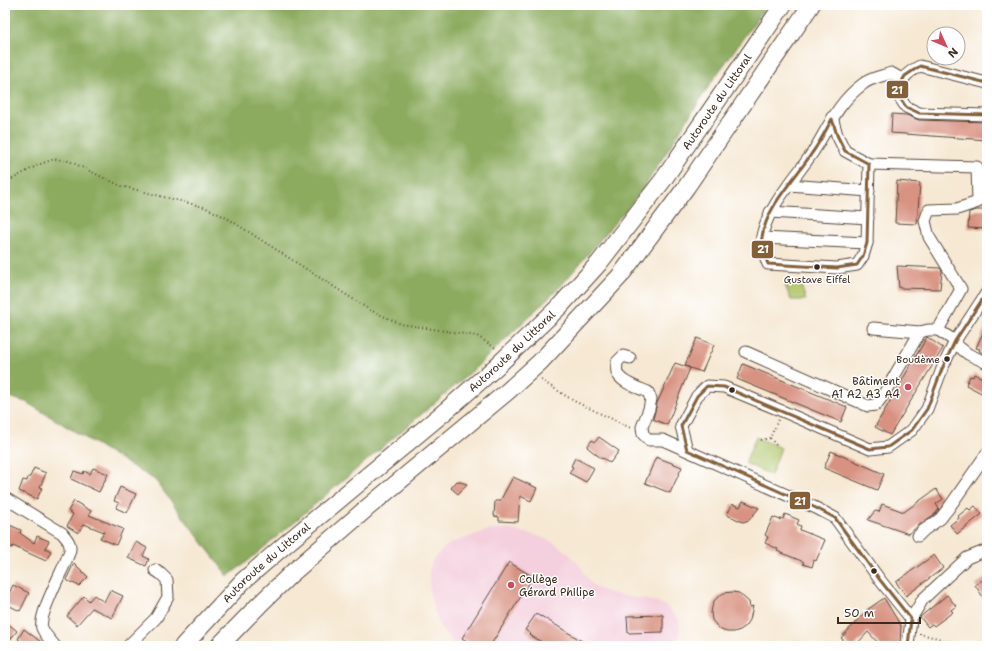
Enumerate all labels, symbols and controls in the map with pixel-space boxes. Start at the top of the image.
north arrow [926,26,966,66]
text: N [944,44,961,61]
street label: Autoroute du Littoral [678,50,755,153]
line badge: 21 [886,80,909,99]
text: 21 [891,83,903,98]
line badge: 21 [751,240,774,259]
text: 21 [757,242,769,257]
marker: Gustave Eiffel [812,262,822,272]
place label: Gustave Eiffel [784,273,850,286]
street label: Autoroute du Littoral [465,307,559,395]
place label: Boudème [896,353,940,366]
marker: Boudème [942,354,952,364]
place label: Bâtiment A1 A2 A3 A4 [831,374,900,402]
marker: Bâtiment A1 A2 A3 A4 [903,382,913,392]
unlabelled marker [727,385,737,395]
line badge: 21 [789,491,811,510]
text: 21 [794,494,806,509]
street label: Autoroute du Littoral [219,519,314,606]
unlabelled marker [869,566,879,576]
place label: Collège Gérard Philipe [519,572,595,600]
marker: Collège Gérard Philipe [506,580,516,590]
scale bar [838,599,920,625]
text: 50 m [844,605,874,621]

